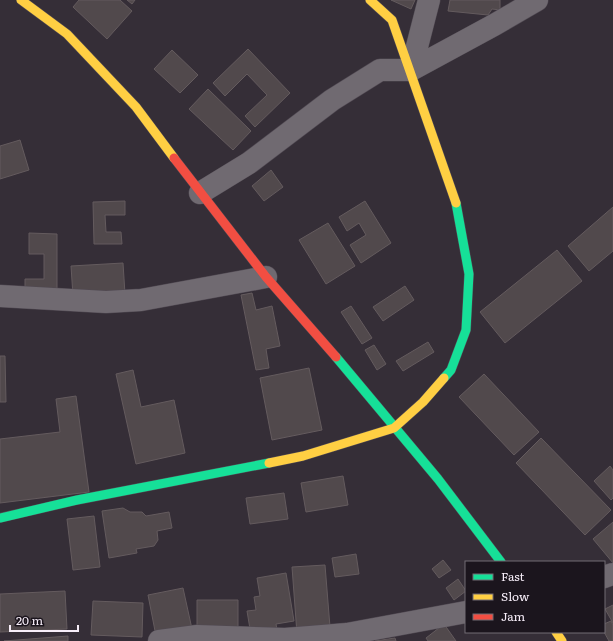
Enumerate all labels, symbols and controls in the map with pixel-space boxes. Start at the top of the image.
legend [465,561,605,633]
text: Fast [501,567,525,585]
text: Slow [501,587,530,605]
scale bar [10,607,78,633]
text: Jam [501,607,526,625]
text: 20 m [16,611,43,629]

